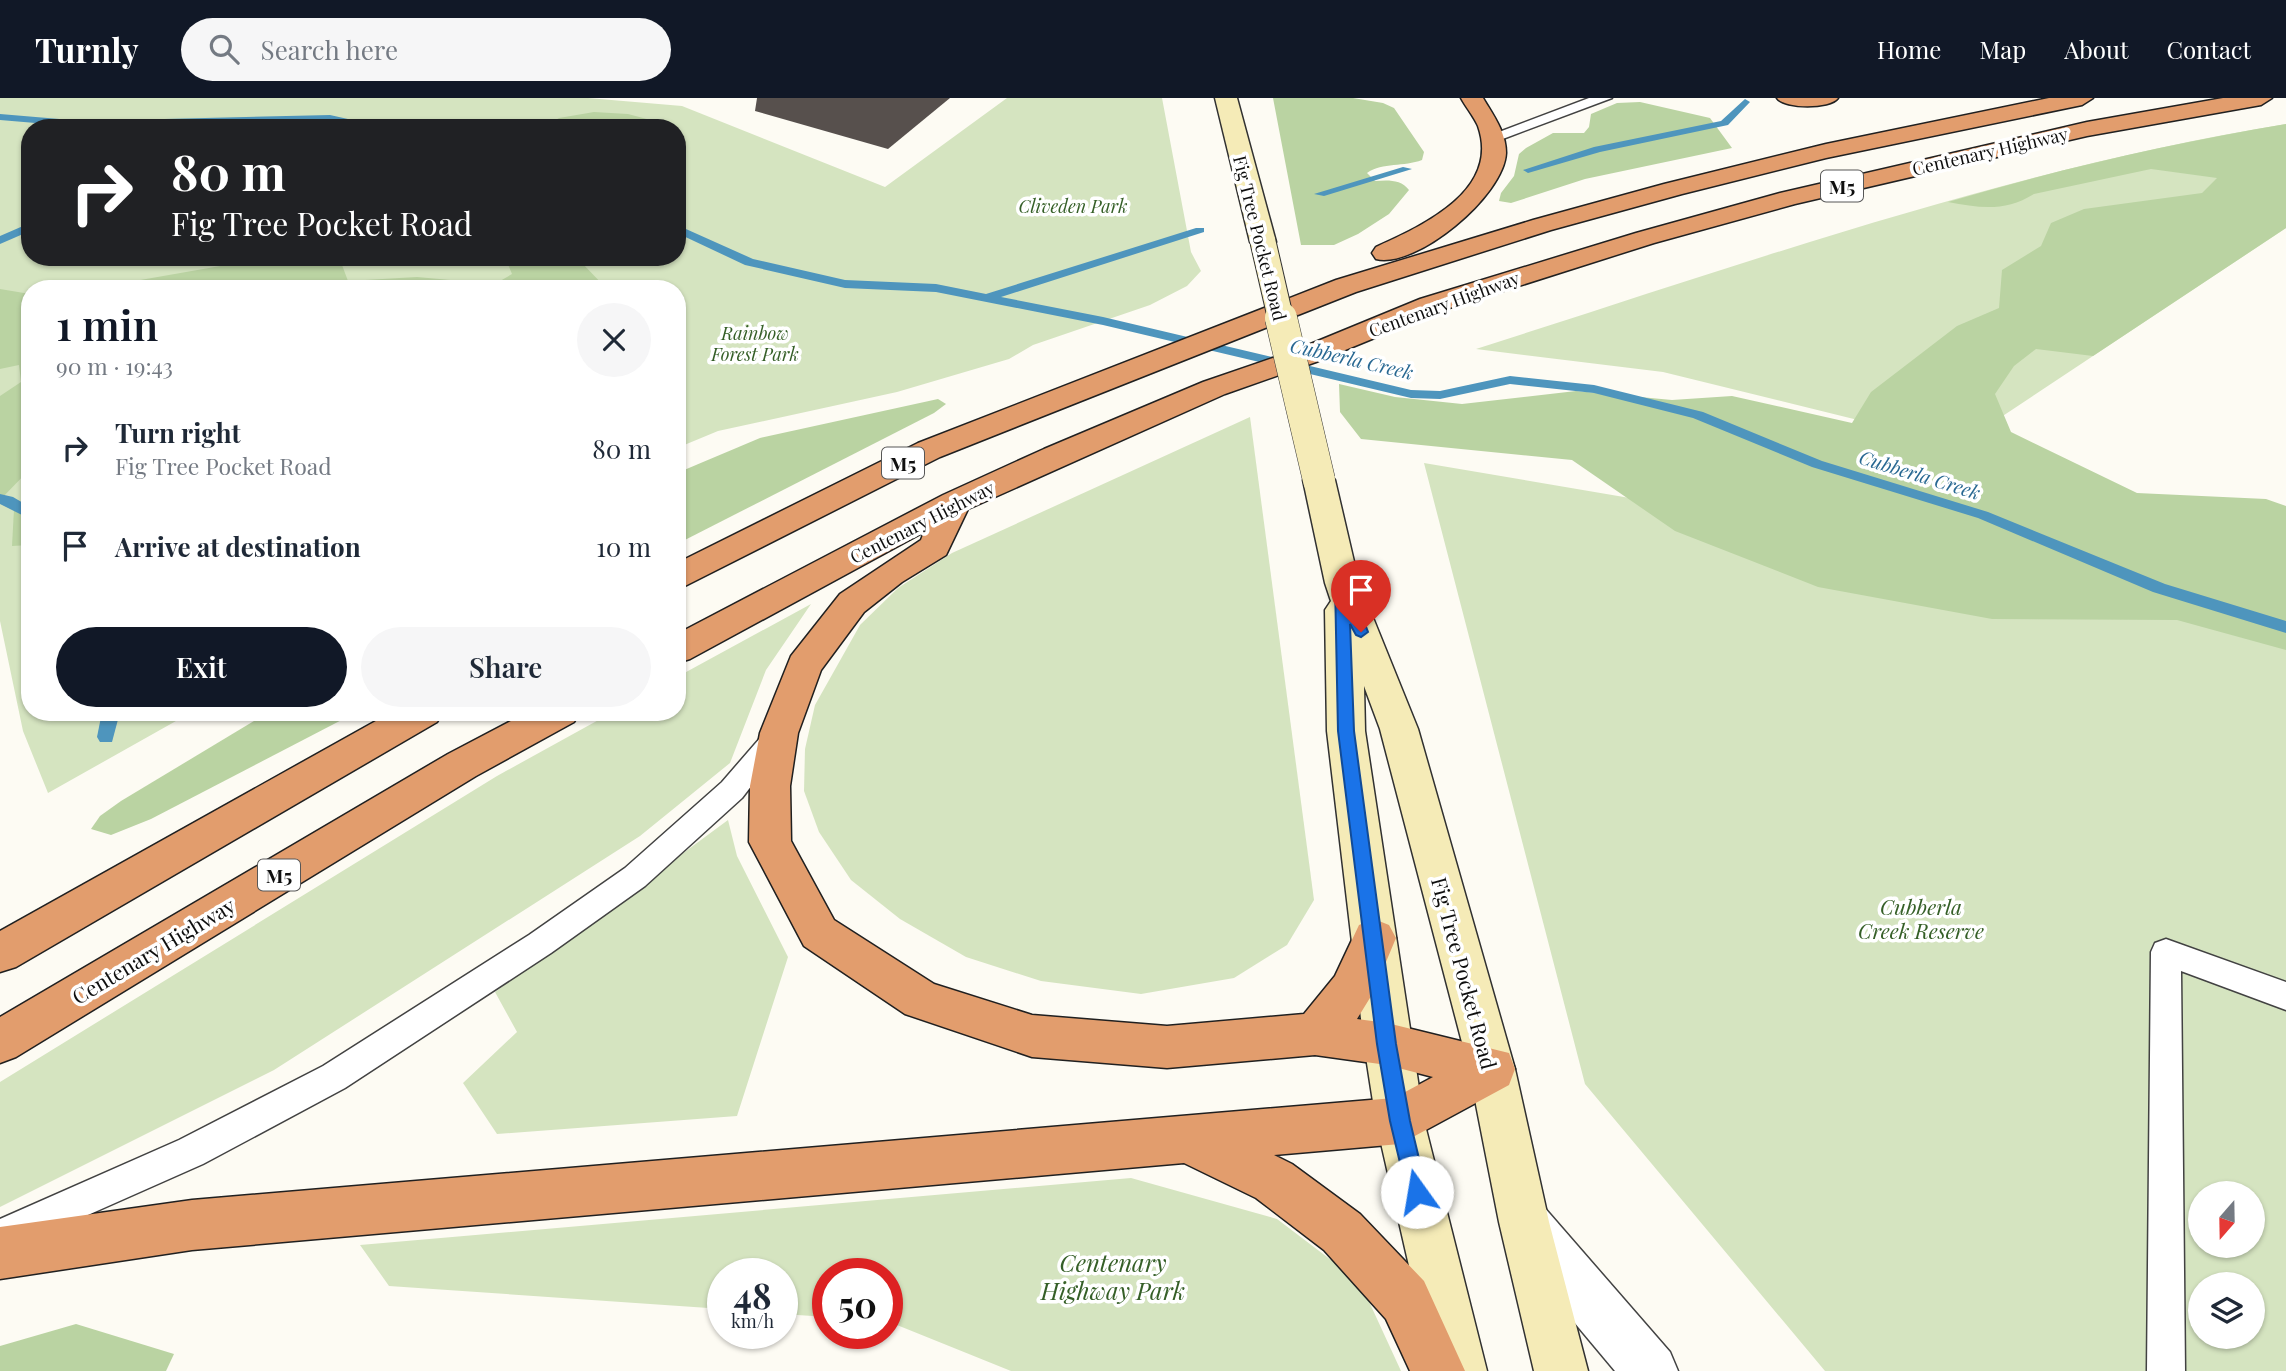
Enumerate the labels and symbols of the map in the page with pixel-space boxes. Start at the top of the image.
street label: Centenary Highway [1910,121,2070,181]
street label: Fig Tree Pocket Road [1228,153,1292,324]
road number: M5 [1821,170,1863,202]
park label: Cliveden Park [1018,194,1128,218]
street label: Centenary Highway [1365,266,1523,342]
park label: Rainbow Forest Park [710,321,799,366]
water label: Cubberla Creek [1288,331,1416,385]
water label: Cubberla Creek [1856,443,1984,505]
road number: M5 [882,448,924,478]
street label: Centenary Highway [846,475,998,569]
pin [1331,560,1391,632]
road number: M5 [258,860,300,890]
street label: Fig Tree Pocket Road [1426,874,1504,1072]
street label: Centenary Highway [66,890,240,1010]
park label: Cubberla Creek Reserve [1858,892,1984,944]
position arrow [1380,1155,1454,1229]
north arrow [2188,1181,2264,1258]
park label: Centenary Highway Park [1040,1246,1185,1306]
speed limit sign: 50 [812,1258,903,1349]

